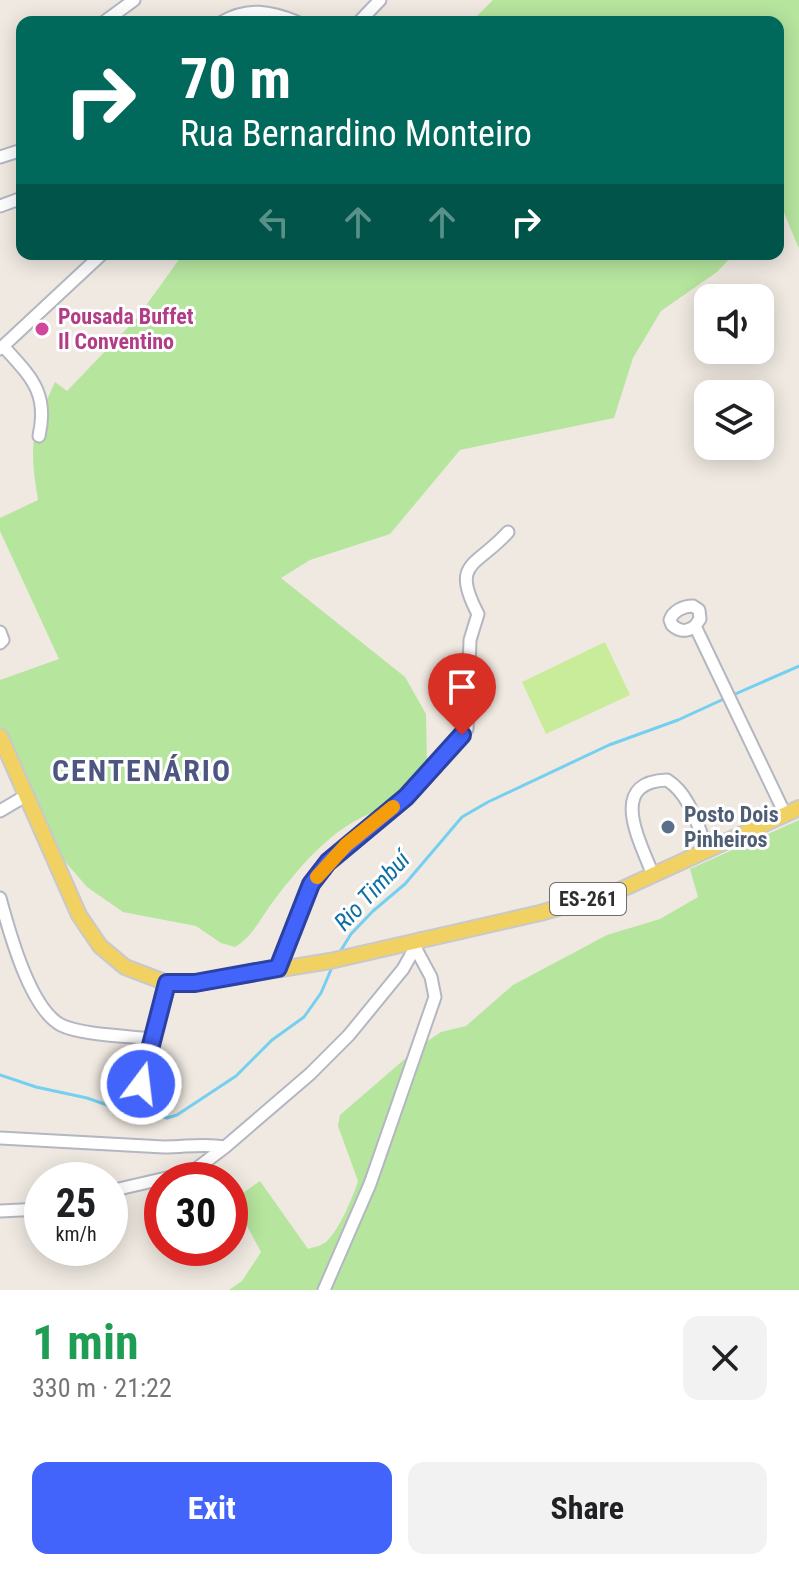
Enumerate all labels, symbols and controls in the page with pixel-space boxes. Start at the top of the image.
text: 70 m [180,46,291,112]
icon: right [48,48,152,152]
text: Rua Bernardino Monteiro [180,113,532,155]
icon: left [252,200,296,244]
icon: ahead [336,200,380,244]
icon: ahead [420,200,464,244]
icon: right [504,200,548,244]
map controls [694,284,774,460]
button: sound [694,284,774,364]
place label: Pousada Buffet Il Conventino [58,304,194,354]
marker: Pousada Buffet Il Conventino [33,320,51,338]
button: layers [694,380,774,460]
pin [428,653,496,735]
icon: arrive [440,665,484,709]
district label: CENTENÁRIO [52,753,232,788]
place label: Posto Dois Pinheiros [684,802,779,852]
marker: Posto Dois Pinheiros [659,818,677,836]
water label: Rio Timbuí [328,843,418,936]
road number: ES-261 [550,883,626,915]
position arrow [99,1042,183,1126]
speed limit sign: 30 [144,1162,248,1266]
text: 25 [56,1180,96,1227]
text: km/h [55,1222,97,1246]
text: 1 min [32,1314,139,1371]
button: close [683,1316,767,1400]
text: 330 m · 21:22 [32,1373,172,1403]
button: Exit [32,1462,392,1554]
button: Share [408,1462,767,1554]

